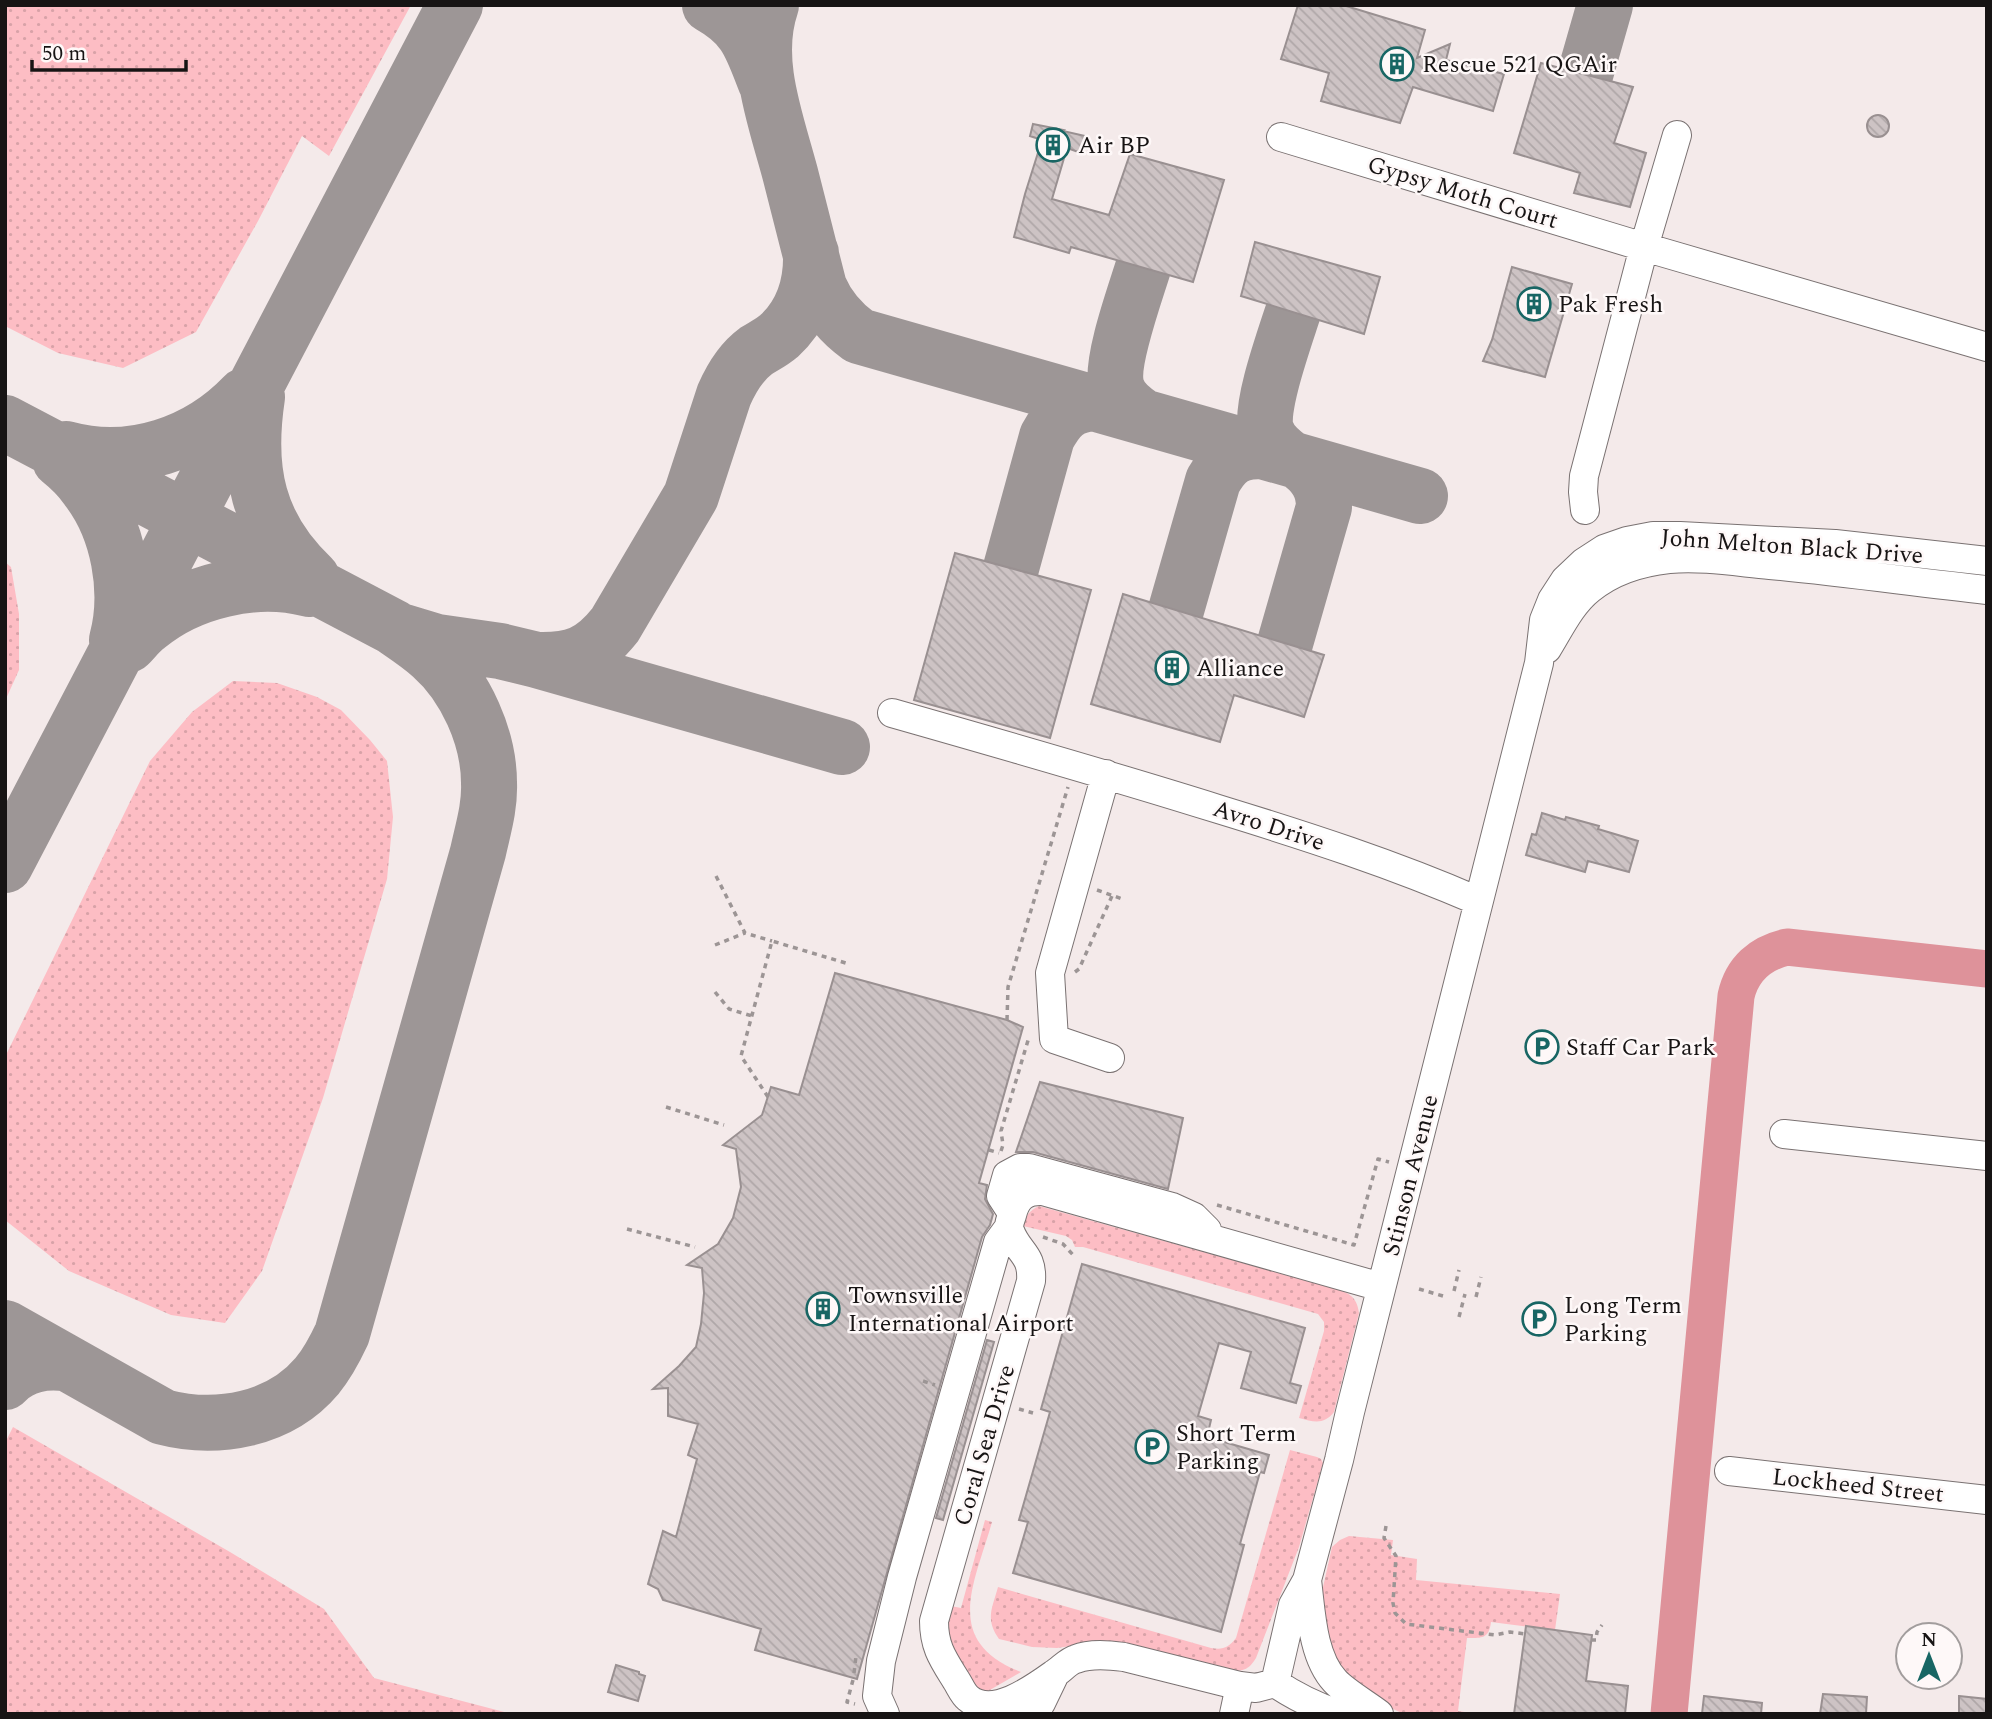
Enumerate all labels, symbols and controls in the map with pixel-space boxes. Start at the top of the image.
scale bar [32,28,186,72]
text: 50 m [42,38,86,70]
building icon: Rescue 521 QGAir [1378,45,1416,83]
place label: Rescue 521 QGAir [1422,47,1617,83]
building icon: Air BP [1034,126,1072,164]
place label: Air BP [1078,128,1150,164]
street label: Gypsy Moth Court [1363,147,1563,239]
building icon: Pak Fresh [1515,285,1553,323]
place label: Pak Fresh [1558,287,1663,323]
street label: John Melton Black Drive [1660,520,1924,574]
building icon: Alliance [1153,649,1191,687]
place label: Alliance [1196,651,1284,687]
street label: Avro Drive [1208,791,1329,861]
parking icon: Staff Car Park [1523,1028,1561,1066]
place label: Staff Car Park [1566,1030,1716,1066]
street label: Stinson Avenue [1373,1091,1448,1260]
place label: Townsville International Airport [848,1278,1074,1342]
place label: Long Term Parking [1564,1288,1682,1352]
building icon: Townsville International Airport [804,1290,842,1328]
parking icon: Long Term Parking [1520,1300,1558,1338]
street label: Coral Sea Drive [945,1360,1025,1530]
place label: Short Term Parking [1176,1416,1296,1480]
parking icon: Short Term Parking [1133,1428,1171,1466]
street label: Lockheed Street [1770,1459,1946,1513]
north arrow [1894,1621,1964,1691]
text: N [1921,1626,1937,1655]

